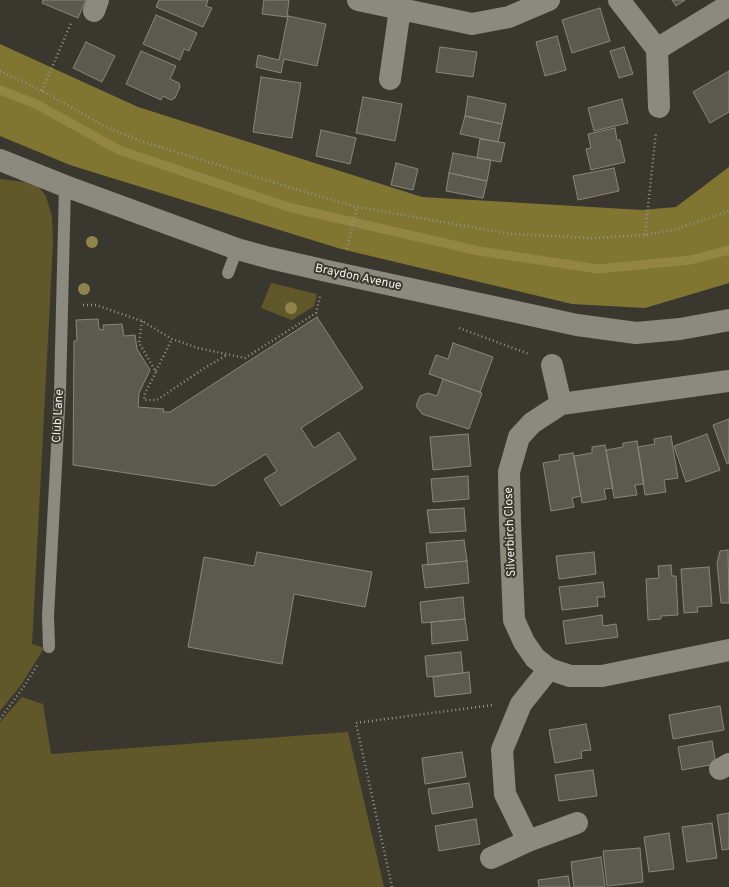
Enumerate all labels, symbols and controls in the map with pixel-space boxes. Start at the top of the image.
street label: Braydon Avenue [313,262,403,294]
street label: Club Lane [50,389,68,443]
street label: Silverbirch Close [502,487,520,577]

